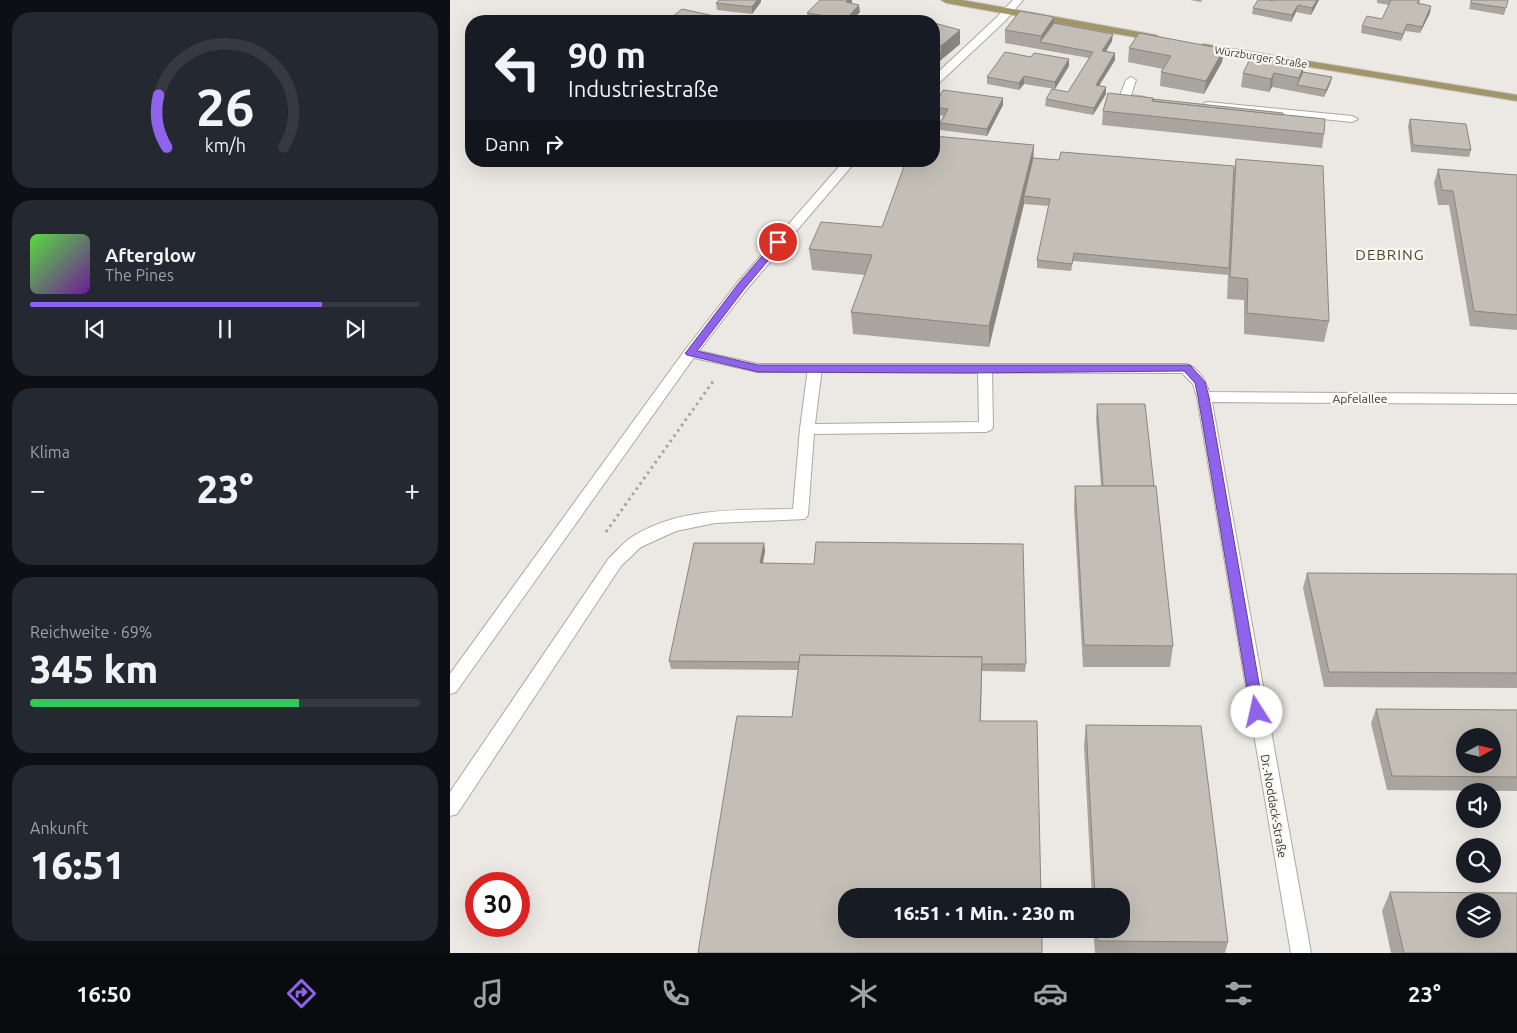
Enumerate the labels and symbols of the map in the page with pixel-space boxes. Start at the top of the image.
street label: Würzburger Straße [1214,44,1308,70]
pin [757,221,799,263]
district label: DEBRING [1355,246,1425,263]
street label: Apfelallee [1333,392,1387,405]
position arrow [1230,685,1282,737]
north arrow [1456,728,1501,772]
street label: Dr.-Noddack-Straße [1258,753,1290,859]
speed limit sign: 30 [465,872,530,937]

